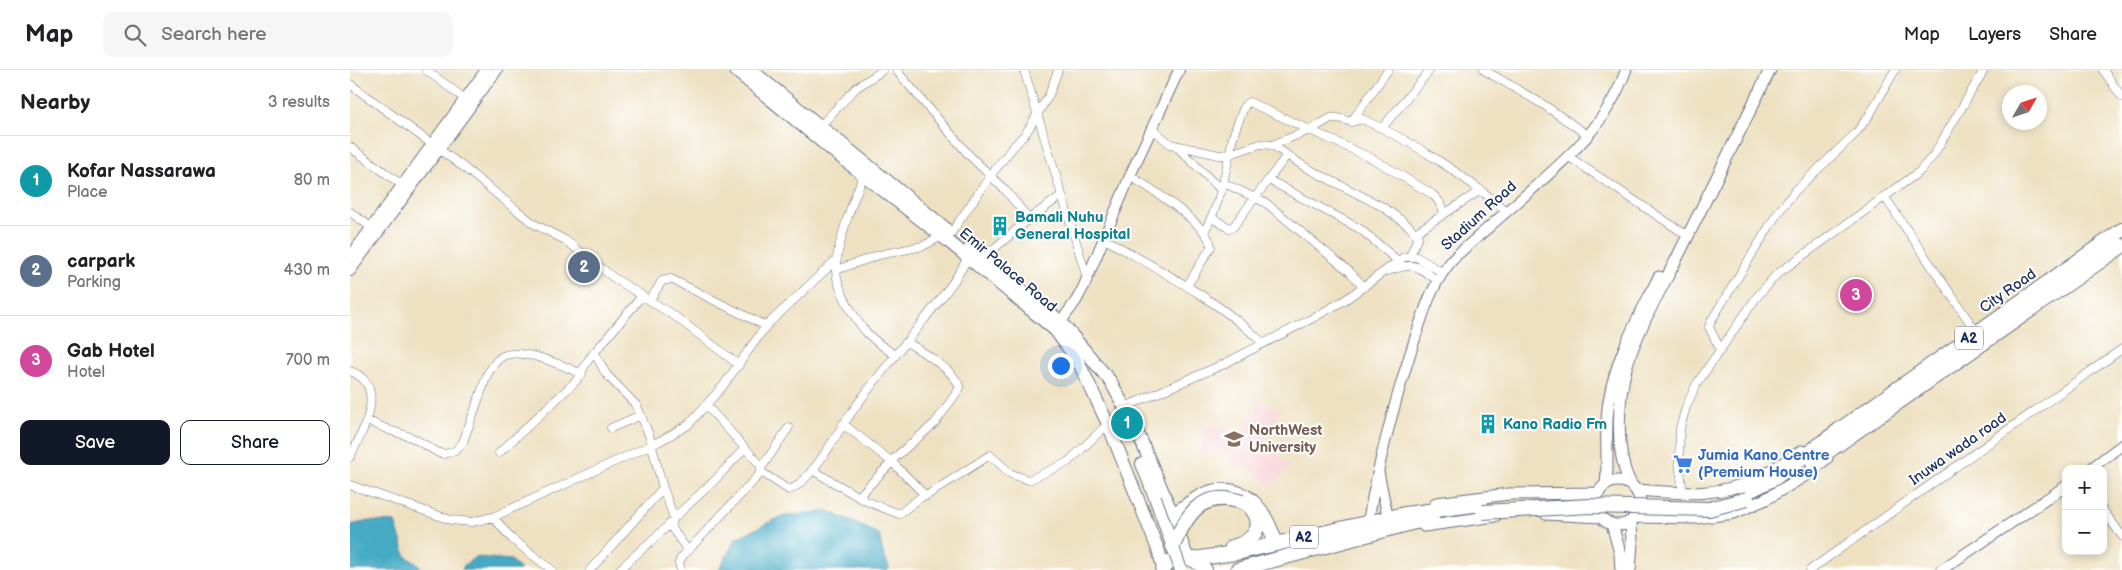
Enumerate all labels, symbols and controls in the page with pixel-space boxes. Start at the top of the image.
search box [103,12,453,57]
text: Map [25,20,73,49]
icon: search [121,21,149,49]
text: Search here [161,23,267,46]
text: Map [1904,24,1940,45]
text: Layers [1968,24,2021,45]
text: Share [2049,24,2097,45]
north arrow [2002,85,2047,130]
text: Nearby [20,90,90,115]
text: 3 results [268,93,330,112]
text: Kofar Nassarawa [67,160,216,183]
text: 1 [33,171,39,190]
text: 80 m [294,171,330,190]
street label: Stadium Road [1437,177,1521,255]
text: Place [67,183,108,202]
place label: Bamali Nuhu General Hospital [1015,208,1130,244]
building icon: Bamali Nuhu General Hospital [989,215,1011,237]
street label: Emir Palace Road [955,224,1061,316]
pin: 2 [568,248,600,286]
text: carpark [67,250,135,273]
text: 2 [31,261,41,280]
text: 430 m [283,261,330,280]
street label: City Road [1976,265,2040,317]
text: Parking [67,273,121,292]
pin: 3 [1840,276,1872,314]
road number: A2 [1955,326,1983,350]
text: Gab Hotel [67,340,155,363]
text: 3 [31,351,41,370]
text: 700 m [286,351,330,370]
your location [1048,353,1074,379]
text: Hotel [67,363,105,382]
pin: 1 [1111,404,1143,442]
street label: Inuwa wada road [1906,408,2010,490]
building icon: Kano Radio Fm [1477,413,1499,435]
place label: Kano Radio Fm [1503,415,1607,434]
button: Save [20,420,170,465]
button: Share [180,420,330,465]
place label: NorthWest University [1249,421,1322,457]
school or university icon: NorthWest University [1223,428,1245,450]
place label: Jumia Kano Centre (Premium House) [1698,446,1830,482]
supermarket icon: Jumia Kano Centre (Premium House) [1672,453,1694,475]
map controls [2062,465,2107,555]
button: + [2062,465,2107,510]
button: − [2062,510,2107,555]
road number: A2 [1290,526,1318,548]

